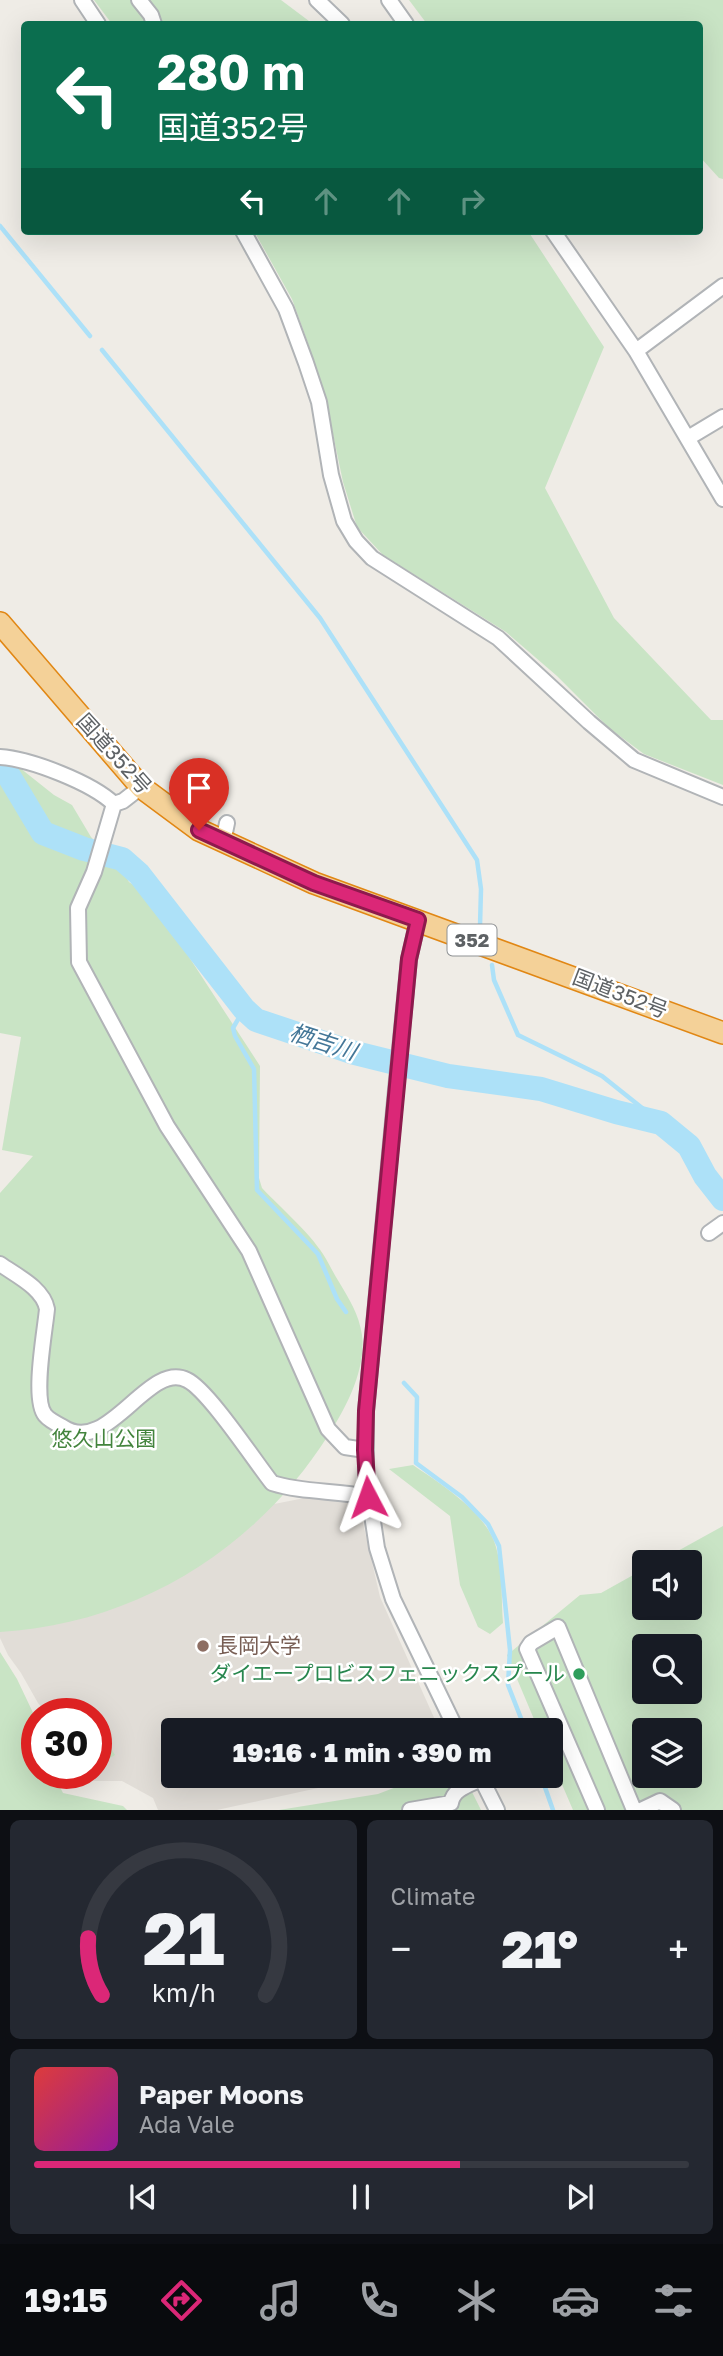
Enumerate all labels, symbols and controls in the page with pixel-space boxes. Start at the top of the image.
text: 280 m [157,42,305,101]
icon: left [42,49,133,140]
text: 国道352号 [157,108,309,146]
icon: left [234,182,272,220]
icon: ahead [307,182,345,220]
icon: ahead [380,182,418,220]
icon: right [453,182,491,220]
street label: 国道352号 [72,708,158,799]
pin [169,758,229,830]
icon: arrive [180,769,218,807]
road number: 352 [448,924,496,956]
street label: 国道352号 [569,963,672,1023]
water label: 栖吉川 [286,1017,363,1066]
park label: 悠久山公園 [52,1425,157,1451]
position arrow [331,1460,405,1534]
map controls [632,1550,702,1788]
button: sound [632,1550,702,1620]
place label: 長岡大学 [217,1632,301,1658]
button: search [632,1634,702,1704]
marker: 長岡大学 [195,1638,211,1654]
place label: ダイエープロビスフェニックスプール [210,1660,565,1686]
marker: ダイエープロビスフェニックスプール [571,1666,587,1682]
speed limit sign: 30 [21,1698,112,1789]
button: layers [632,1718,702,1788]
text: 19:16 · 1 min · 390 m [233,1737,491,1768]
text: Climate [391,1882,475,1910]
text: 21 [142,1895,224,1982]
text: 21° [501,1917,578,1979]
text: − [391,1926,411,1971]
text: + [668,1926,689,1971]
text: km/h [151,1977,215,2008]
text: Paper Moons [139,2079,304,2110]
text: Ada Vale [139,2110,235,2138]
icon: previous [124,2178,162,2216]
icon: pause [342,2178,380,2216]
icon: next [561,2178,599,2216]
icon: directions [157,2276,206,2325]
icon: music [256,2276,305,2325]
icon: phone [354,2276,403,2325]
icon: climate [452,2276,501,2325]
icon: car [551,2276,600,2325]
icon: filters [649,2276,698,2325]
text: 19:15 [25,2281,108,2319]

